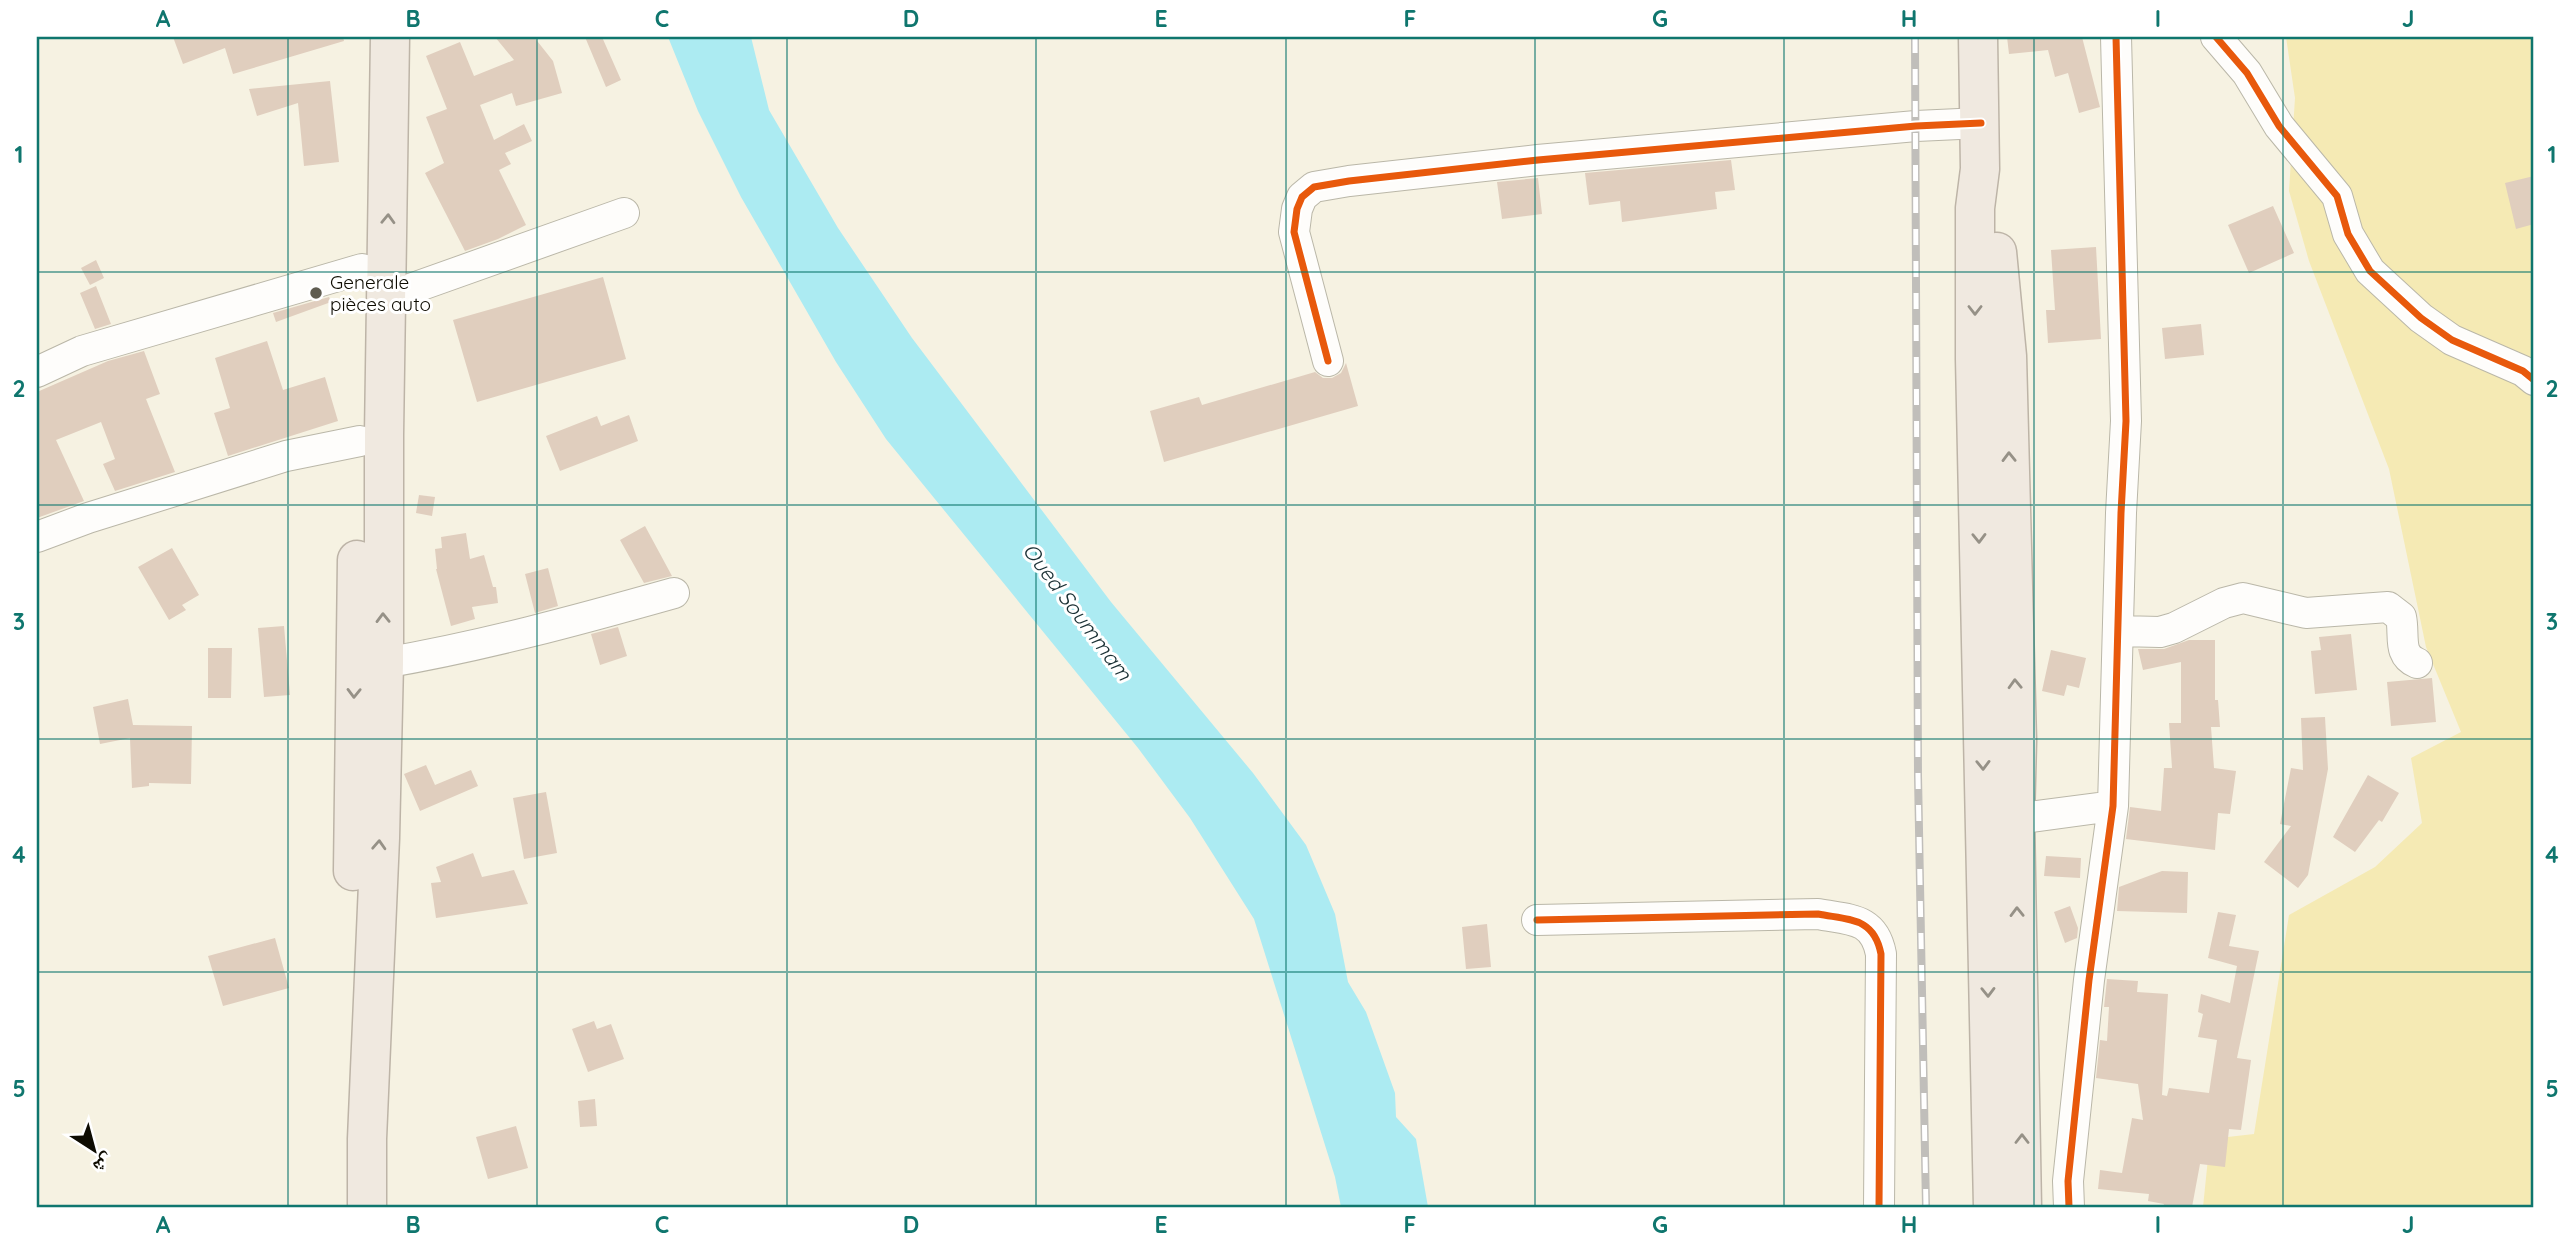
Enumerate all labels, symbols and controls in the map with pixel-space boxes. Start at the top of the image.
text: A [156,4,171,33]
text: B [405,4,421,33]
text: C [655,4,669,33]
text: D [903,4,919,33]
text: E [1154,4,1168,33]
text: F [1404,4,1416,33]
text: G [1652,4,1668,33]
text: H [1901,4,1917,33]
text: I [2155,4,2161,33]
text: J [2402,4,2414,33]
text: 1 [15,140,23,169]
text: 1 [2548,140,2556,169]
one-way arrow [380,213,396,224]
place label: Generale pièces auto [330,270,431,316]
marker: Generale pièces auto [308,285,324,301]
one-way arrow [1967,305,1983,316]
text: 2 [12,374,26,403]
text: 2 [2545,374,2559,403]
one-way arrow [2002,451,2017,462]
one-way arrow [1971,533,1987,543]
water label: Oued Soummam [1018,538,1138,686]
text: 3 [13,607,25,636]
text: 3 [2546,607,2558,636]
one-way arrow [375,612,391,623]
one-way arrow [2007,678,2023,689]
one-way arrow [347,688,362,699]
one-way arrow [1975,760,1990,771]
text: 4 [12,840,26,869]
one-way arrow [371,840,386,851]
text: 4 [2545,840,2559,869]
one-way arrow [2010,906,2025,917]
one-way arrow [1980,987,1995,998]
text: 5 [12,1074,26,1103]
text: 5 [2545,1074,2559,1103]
north arrow [60,1114,130,1184]
one-way arrow [2014,1133,2030,1144]
text: ش [89,1148,119,1179]
text: A [156,1210,171,1239]
text: B [405,1210,421,1239]
text: C [655,1210,669,1239]
text: D [903,1210,919,1239]
text: E [1154,1210,1168,1239]
text: F [1404,1210,1416,1239]
text: G [1652,1210,1668,1239]
text: H [1901,1210,1917,1239]
text: I [2155,1210,2161,1239]
text: J [2402,1210,2414,1239]

